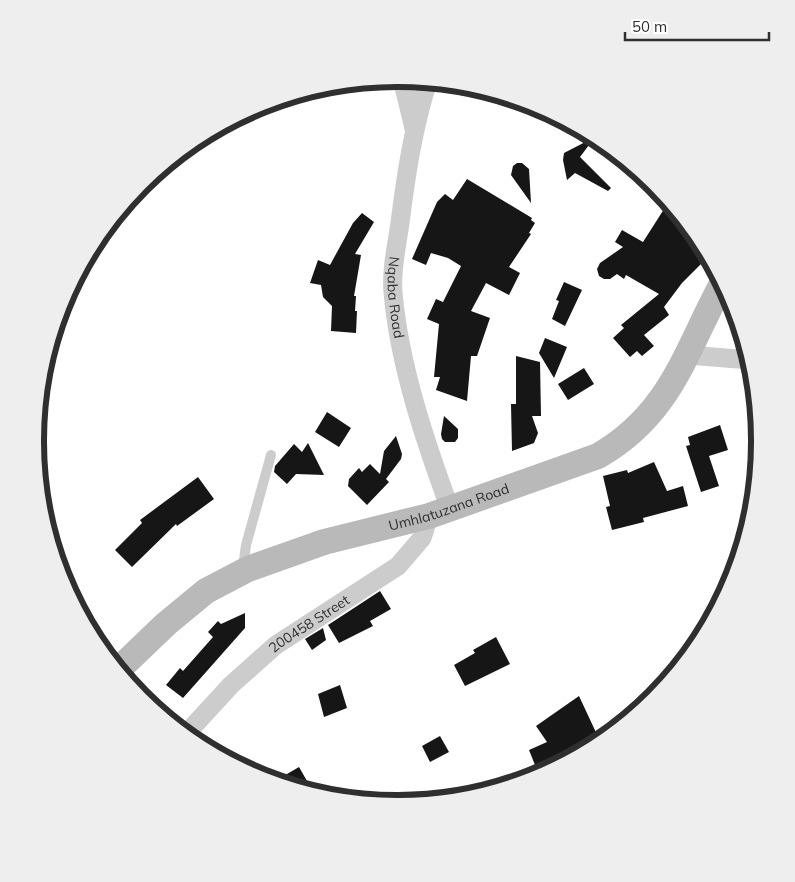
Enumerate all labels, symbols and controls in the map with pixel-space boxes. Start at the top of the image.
scale bar [625,10,769,42]
text: 50 m [632,17,667,36]
street label: Nqaba Road [384,256,408,340]
street label: Umhlatuzana Road [387,479,511,535]
street label: 200458 Street [265,591,353,656]

